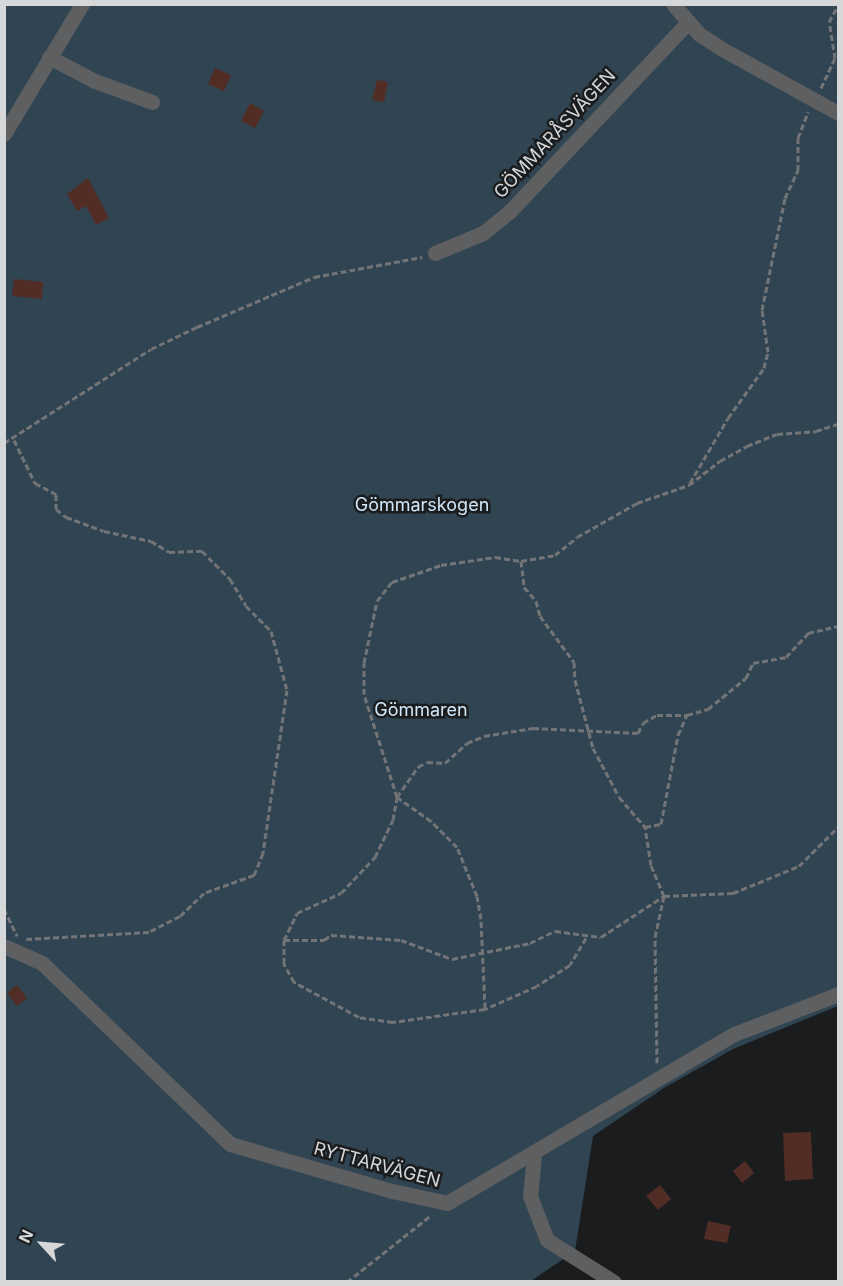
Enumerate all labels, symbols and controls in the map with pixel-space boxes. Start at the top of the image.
street label: GÖMMARÅSVÄGEN [490,65,620,203]
park label: Gömmarskogen [355,494,489,516]
park label: Gömmaren [374,699,468,721]
street label: RYTTARVÄGEN [311,1138,443,1192]
north arrow [12,1214,72,1274]
text: N [14,1226,37,1246]

